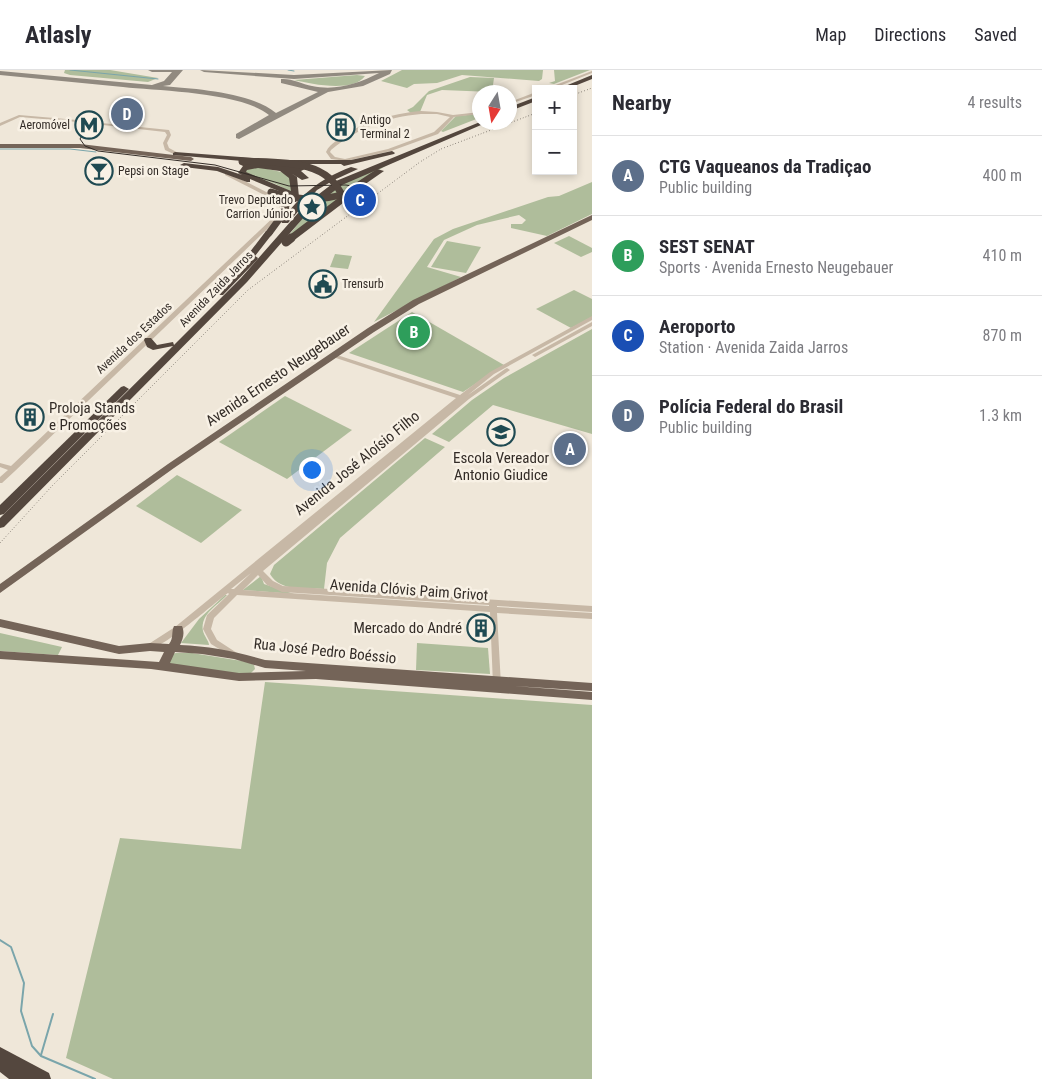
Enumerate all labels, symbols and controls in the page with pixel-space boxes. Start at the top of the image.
text: Atlasly [25,21,91,49]
text: Map [815,24,846,45]
text: Directions [874,24,946,45]
text: Saved [974,24,1017,45]
north arrow [472,85,517,130]
map controls [532,85,577,175]
button: + [532,85,577,130]
text: Nearby [612,91,671,115]
text: 4 results [967,93,1022,112]
pin: D [111,95,143,133]
metro station icon: Aeromóvel [74,110,104,140]
building icon: Antigo Terminal 2 [326,112,356,142]
place label: Antigo Terminal 2 [360,113,410,141]
place label: Aeromóvel [19,118,70,132]
button: − [532,130,577,175]
text: CTG Vaqueanos da Tradiçao [659,155,871,178]
bar icon: Pepsi on Stage [84,156,114,186]
place label: Pepsi on Stage [118,164,189,178]
text: A [623,166,633,185]
text: 400 m [983,166,1022,185]
text: Public building [659,178,752,197]
pin: C [344,181,376,219]
place icon: Trevo Deputado Carrion Júnior [297,192,327,222]
place label: Trevo Deputado Carrion Júnior [219,193,293,221]
text: SEST SENAT [659,235,755,258]
text: B [624,246,632,265]
text: 410 m [983,246,1022,265]
street label: Avenida Zaida Jarros [176,248,256,330]
text: Sports · Avenida Ernesto Neugebauer [659,258,893,277]
public building icon: Trensurb [308,269,338,299]
place label: Trensurb [342,277,384,291]
street label: Avenida dos Estados [93,299,175,377]
pin: B [398,313,430,351]
text: Aeroporto [659,315,735,338]
street label: Avenida Ernesto Neugebauer [202,320,354,430]
text: C [623,326,633,345]
text: 870 m [983,326,1022,345]
text: Station · Avenida Zaida Jarros [659,338,848,357]
text: Polícia Federal do Brasil [659,395,843,418]
place label: Proloja Stands e Promoções [49,399,135,434]
building icon: Proloja Stands e Promoções [15,402,45,432]
text: D [623,406,633,425]
text: 1.3 km [979,406,1022,425]
street label: Avenida José Aloísio Filho [291,407,423,519]
school or university icon: Escola Vereador Antonio Giudice [486,417,516,447]
text: Public building [659,418,752,437]
pin: A [554,430,586,468]
place label: Escola Vereador Antonio Giudice [453,449,549,484]
your location [299,457,325,483]
street label: Avenida Clóvis Paim Grivot [329,575,489,605]
building icon: Mercado do André [466,613,496,643]
place label: Mercado do André [353,619,462,637]
street label: Rua José Pedro Boéssio [253,635,397,667]

